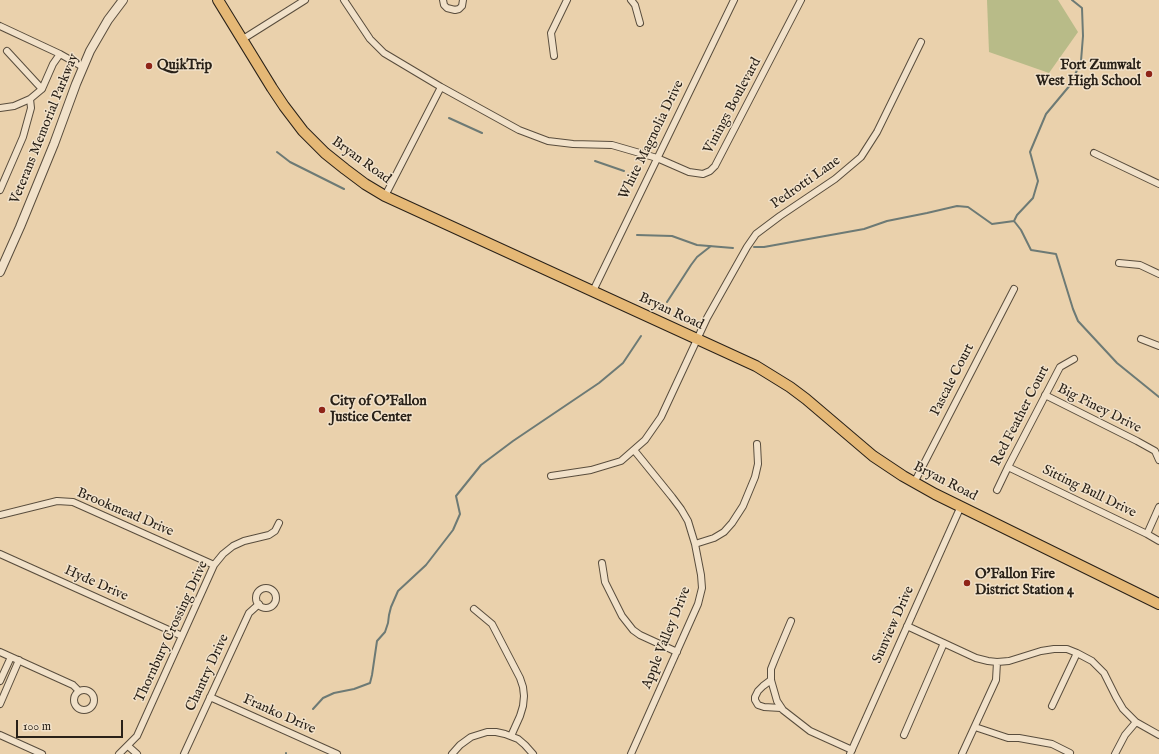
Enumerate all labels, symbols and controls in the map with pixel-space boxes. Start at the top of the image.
street label: Veterans Memorial Parkway [7,51,83,207]
street label: Vinings Boulevard [701,55,765,157]
place label: QuikTrip [157,58,212,74]
place label: Fort Zumwalt West High School [1036,58,1141,90]
marker: QuikTrip [144,61,154,71]
marker: Fort Zumwalt West High School [1144,69,1154,79]
street label: White Magnolia Drive [616,78,688,202]
street label: Bryan Road [328,134,394,188]
street label: Pedrotti Lane [768,153,844,213]
street label: Bryan Road [636,290,706,334]
street label: Pascale Court [928,341,978,419]
street label: Red Feather Court [988,363,1054,469]
street label: Big Piney Drive [1054,381,1144,437]
place label: City of O'Fallon Justice Center [330,394,427,426]
marker: City of O'Fallon Justice Center [317,405,327,415]
street label: Bryan Road [910,459,980,505]
street label: Sitting Bull Drive [1039,462,1139,522]
street label: Brookmead Drive [74,485,176,541]
street label: Thornbury Crossing Drive [132,558,212,706]
street label: Hyde Drive [62,563,130,605]
place label: O'Fallon Fire District Station 4 [975,567,1074,600]
marker: O'Fallon Fire District Station 4 [962,578,972,588]
street label: Apple Valley Drive [639,584,695,692]
street label: Sunview Drive [869,584,919,666]
street label: Chantry Drive [183,632,233,714]
street label: Franko Drive [240,691,318,739]
scale bar [18,712,125,738]
text: 100 m [23,719,51,734]

